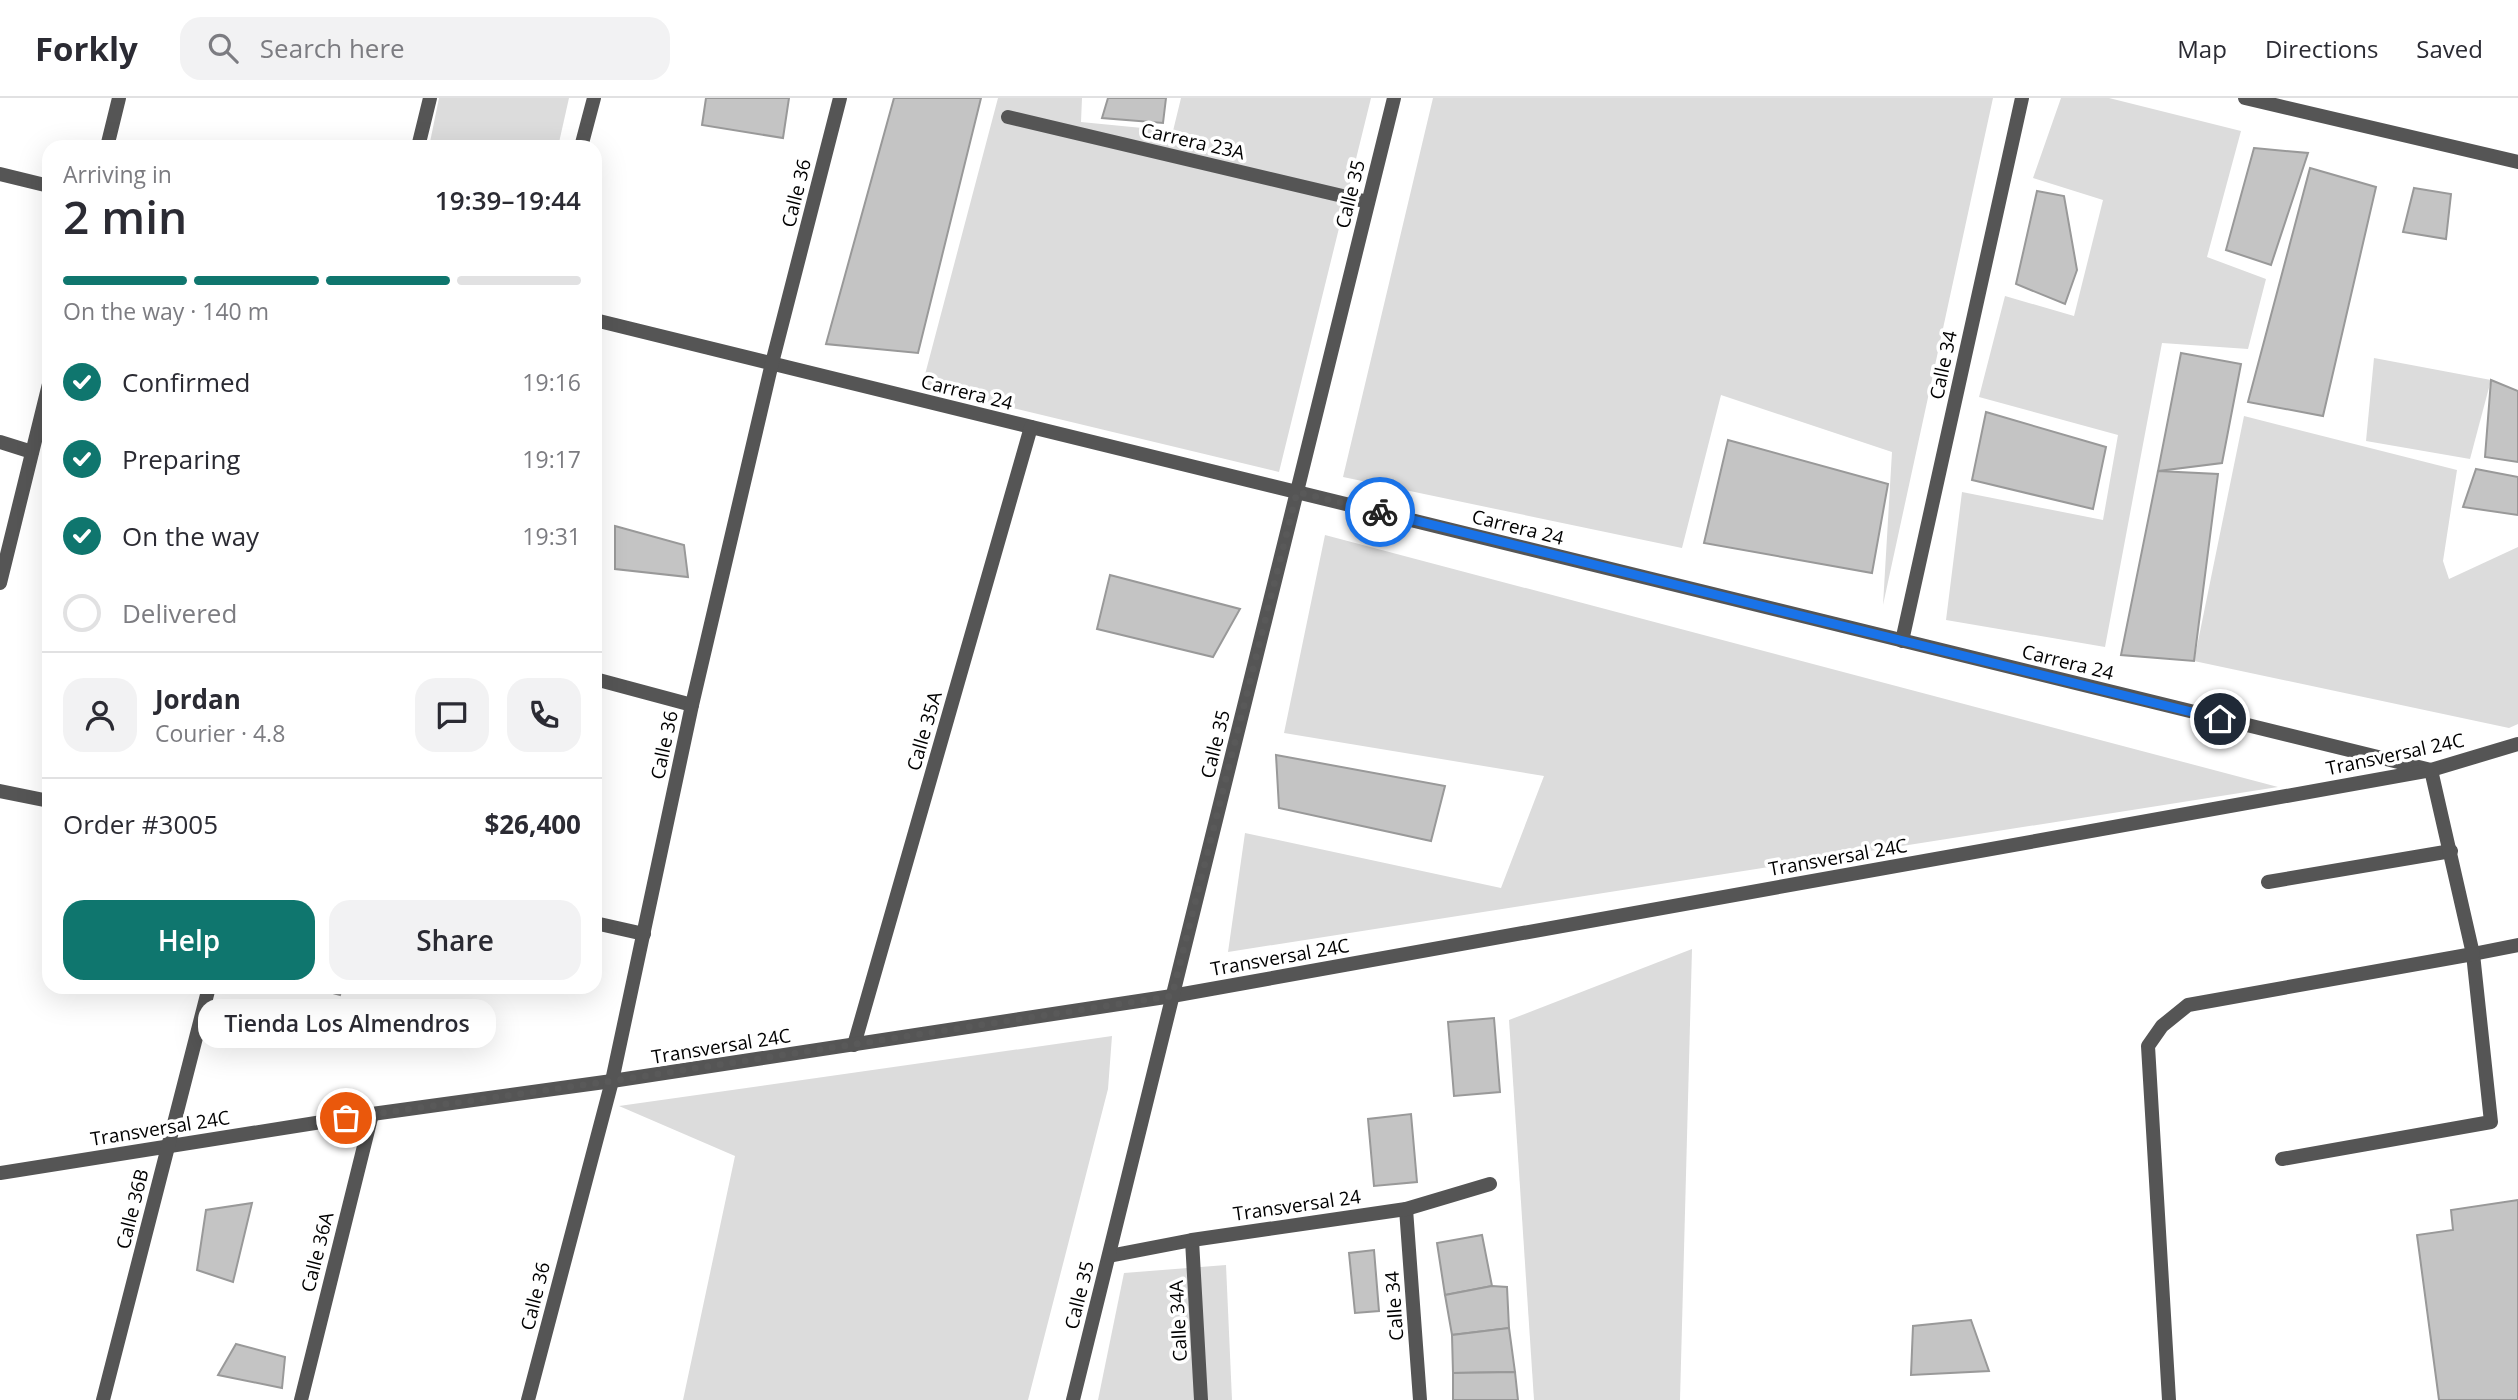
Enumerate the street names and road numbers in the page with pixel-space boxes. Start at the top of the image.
street label: Carrera 23A [1139,116,1247,166]
street label: Calle 36 [775,156,817,230]
street label: Calle 35 [1329,157,1371,231]
street label: Calle 34 [1923,328,1963,402]
street label: Carrera 24 [918,368,1016,416]
street label: Carrera 24 [1469,503,1567,551]
street label: Carrera 24 [2019,638,2117,686]
street label: Calle 35A [900,688,948,774]
street label: Calle 35 [1194,707,1236,781]
street label: Calle 36 [644,708,684,782]
street label: Transversal 24C [2324,727,2466,781]
street label: Transversal 24C [1767,832,1909,882]
street label: Transversal 24C [1209,932,1351,982]
street label: Transversal 24C [650,1022,792,1070]
street label: Transversal 24C [89,1104,231,1152]
street label: Calle 36B [109,1166,155,1252]
street label: Transversal 24 [1232,1183,1363,1227]
street label: Calle 36A [295,1209,339,1295]
street label: Calle 35 [1058,1258,1100,1332]
street label: Calle 36 [514,1259,556,1333]
street label: Calle 34 [1379,1270,1409,1342]
street label: Calle 34A [1163,1280,1193,1362]

